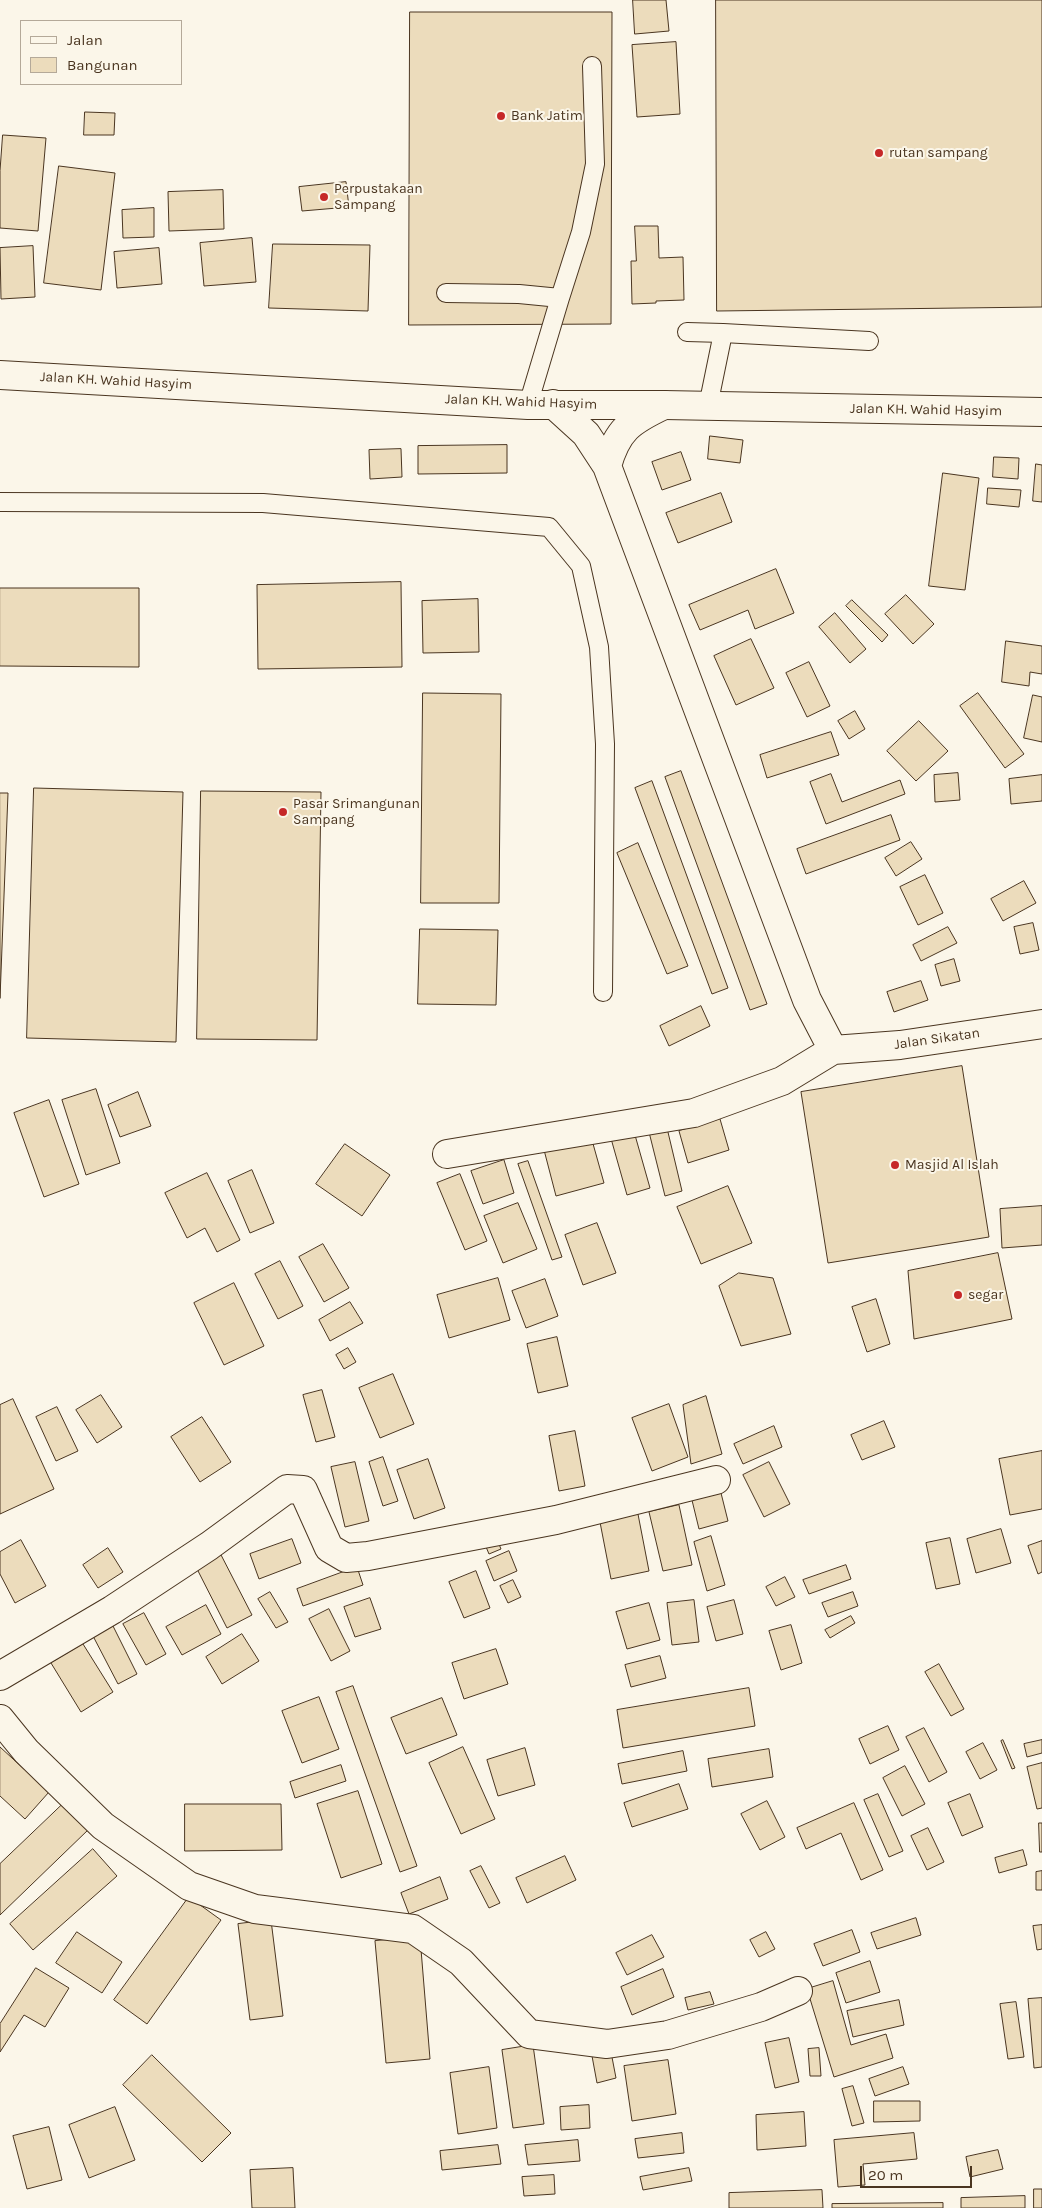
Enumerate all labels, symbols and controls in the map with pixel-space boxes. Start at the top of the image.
legend [20,20,182,85]
text: Jalan [67,31,103,49]
text: Bangunan [67,56,138,74]
place label: Bank Jatim [511,108,583,124]
marker: Bank Jatim [495,110,507,122]
place label: rutan sampang [889,145,988,161]
marker: rutan sampang [873,147,885,159]
place label: Perpustakaan Sampang [334,181,423,213]
marker: Perpustakaan Sampang [318,191,330,203]
street label: Jalan KH. Wahid Hasyim [39,369,193,393]
street label: Jalan KH. Wahid Hasyim [445,391,597,413]
street label: Jalan KH. Wahid Hasyim [850,400,1002,420]
place label: Pasar Srimangunan Sampang [293,796,420,829]
marker: Pasar Srimangunan Sampang [277,806,289,818]
street label: Jalan Sikatan [893,1025,981,1053]
place label: Masjid Al Islah [905,1157,999,1173]
marker: Masjid Al Islah [889,1159,901,1171]
place label: segar [968,1287,1003,1303]
marker: segar [952,1289,964,1301]
scale bar [862,2156,974,2188]
text: 20 m [868,2166,903,2184]

